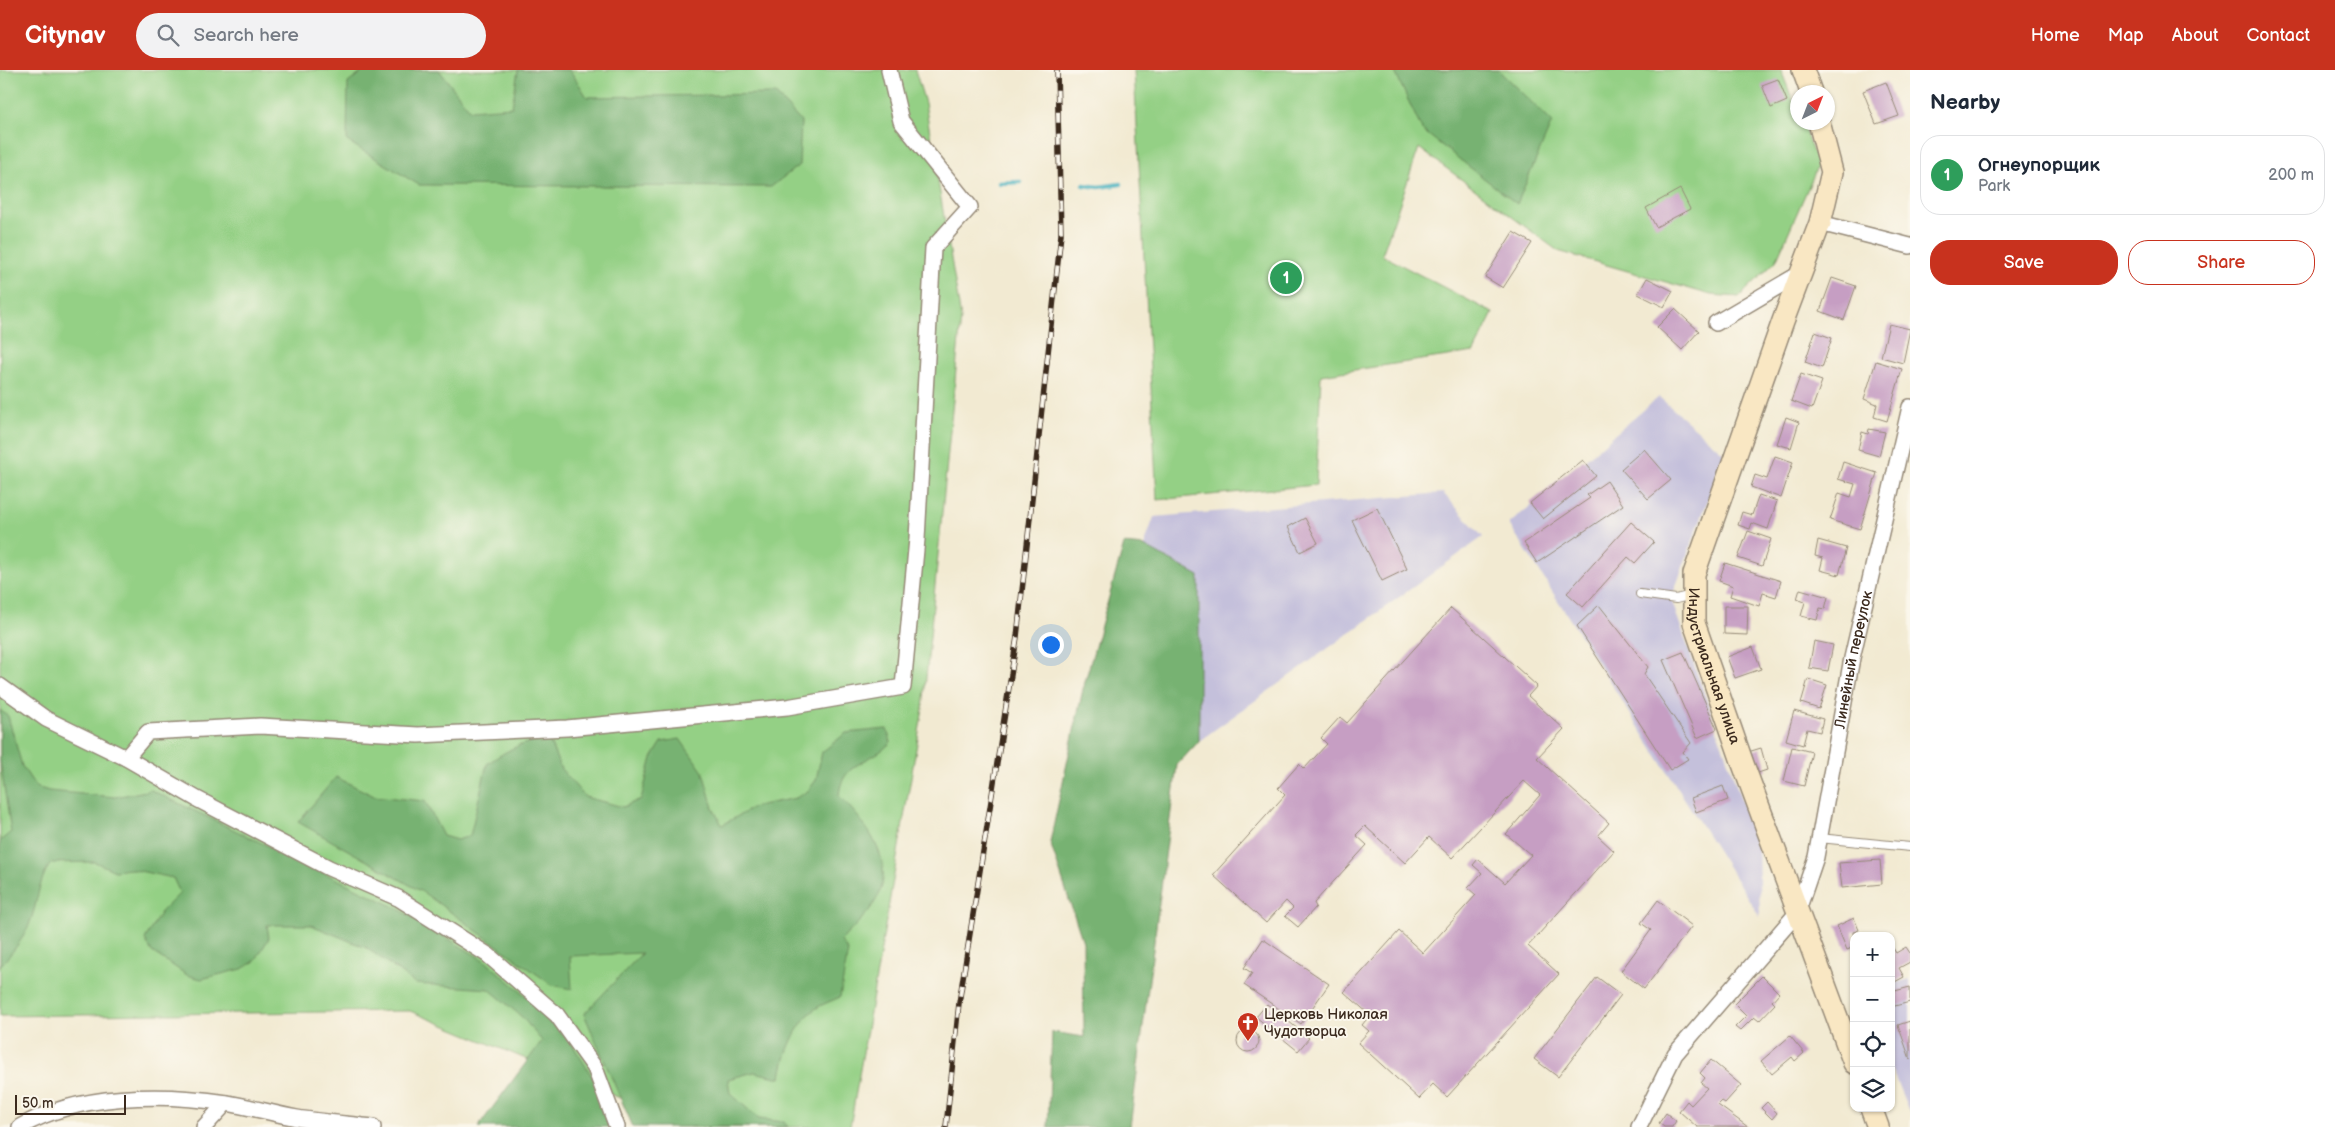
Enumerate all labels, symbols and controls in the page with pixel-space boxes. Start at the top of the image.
search box [136,13,486,58]
text: Citynav [25,21,106,50]
icon: search [154,21,182,49]
text: Search here [194,24,299,47]
text: Home [2031,25,2080,46]
text: Map [2108,25,2144,46]
text: About [2172,25,2219,46]
text: Contact [2247,25,2310,46]
north arrow [1790,85,1835,130]
text: Nearby [1930,90,2000,115]
text: Огнеупорщик [1978,154,2100,177]
text: 1 [1944,166,1950,185]
text: 200 m [2268,166,2314,185]
text: Park [1978,177,2010,196]
button: Save [1930,240,2118,285]
button: Share [2128,240,2315,285]
pin: 1 [1270,259,1302,297]
street label: Индустриальная улица [1685,587,1745,747]
street label: Линейный переулок [1830,589,1877,731]
your location [1038,632,1064,658]
map controls [1850,932,1895,1112]
button: + [1850,932,1895,977]
button: − [1850,977,1895,1022]
place label: Церковь Николая Чудотворца [1264,1005,1388,1041]
church icon: Церковь Николая Чудотворца [1236,1011,1260,1042]
button: locate [1850,1022,1895,1067]
button: layers [1850,1067,1895,1112]
scale bar [15,1092,126,1115]
text: 50 m [22,1095,54,1112]

